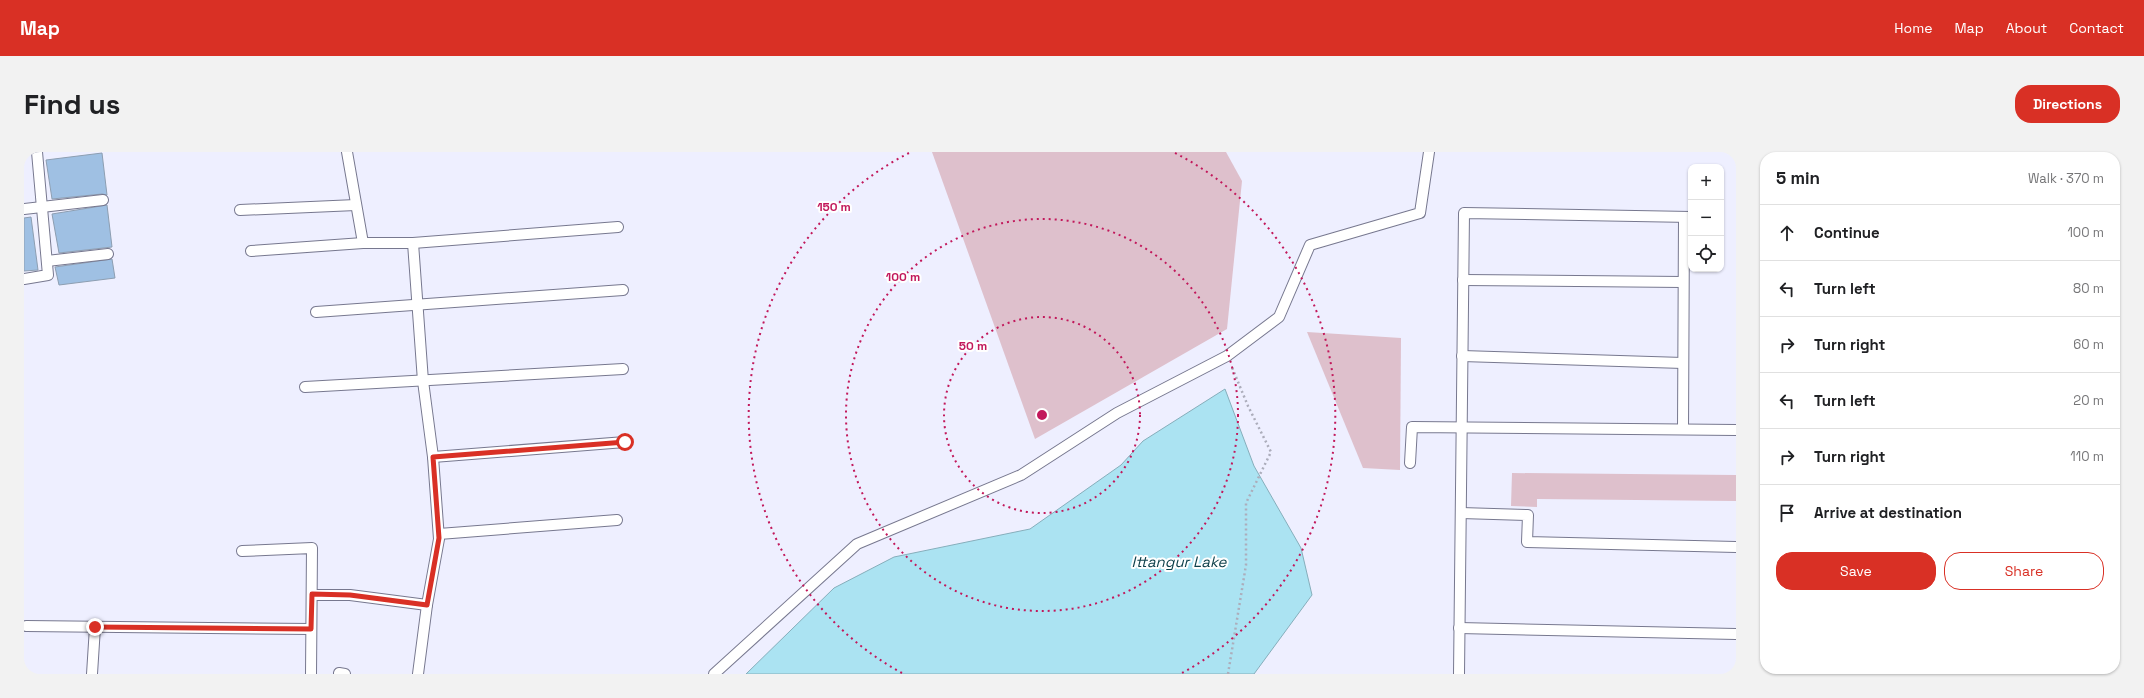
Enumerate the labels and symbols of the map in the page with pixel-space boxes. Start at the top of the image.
text: 150 m [817,199,851,215]
text: 100 m [886,269,920,285]
text: 50 m [959,338,987,354]
centre of rings [1035,408,1049,422]
route start [616,433,634,451]
water label: Ittangur Lake [1132,552,1228,571]
route end [86,618,104,636]

